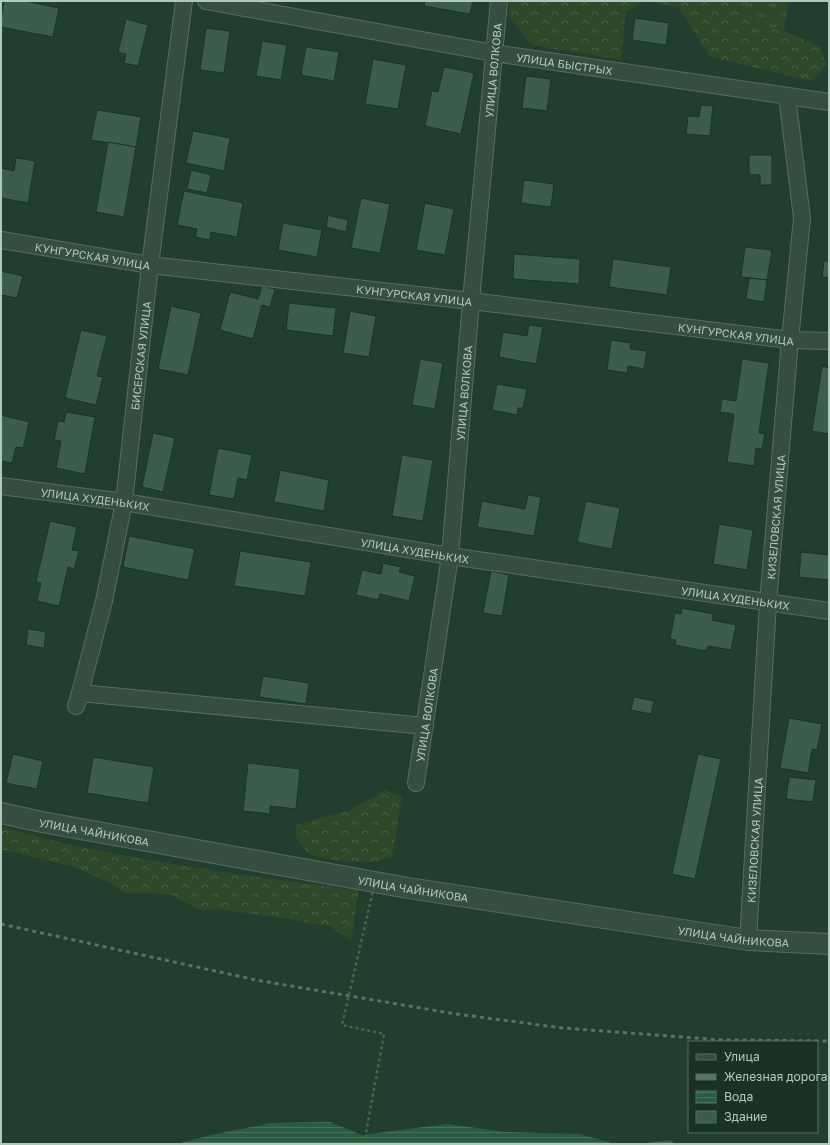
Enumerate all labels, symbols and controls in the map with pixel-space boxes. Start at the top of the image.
street label: УЛИЦА ВОЛКОВА [482,22,503,118]
street label: УЛИЦА БЫСТРЫХ [515,50,614,77]
street label: КУНГУРСКАЯ УЛИЦА [34,239,152,272]
street label: КУНГУРСКАЯ УЛИЦА [356,282,474,308]
street label: БИСЕРСКАЯ УЛИЦА [128,300,153,411]
street label: КУНГУРСКАЯ УЛИЦА [677,320,795,347]
street label: УЛИЦА ВОЛКОВА [453,344,474,441]
street label: КИЗЕЛОВСКАЯ УЛИЦА [764,453,787,580]
street label: УЛИЦА ХУДЕНЬКИХ [40,485,150,513]
street label: УЛИЦА ХУДЕНЬКИХ [360,535,470,565]
street label: УЛИЦА ХУДЕНЬКИХ [680,583,791,612]
street label: УЛИЦА ВОЛКОВА [413,666,440,763]
street label: КИЗЕЛОВСКАЯ УЛИЦА [744,777,764,903]
street label: УЛИЦА ЧАЙНИКОВА [38,815,151,848]
street label: УЛИЦА ЧАЙНИКОВА [357,873,470,904]
street label: УЛИЦА ЧАЙНИКОВА [677,923,790,949]
legend [688,1041,818,1133]
text: Улица [724,1049,760,1064]
text: Железная дорога [724,1069,827,1084]
text: Вода [724,1089,753,1104]
text: Здание [724,1109,767,1124]

